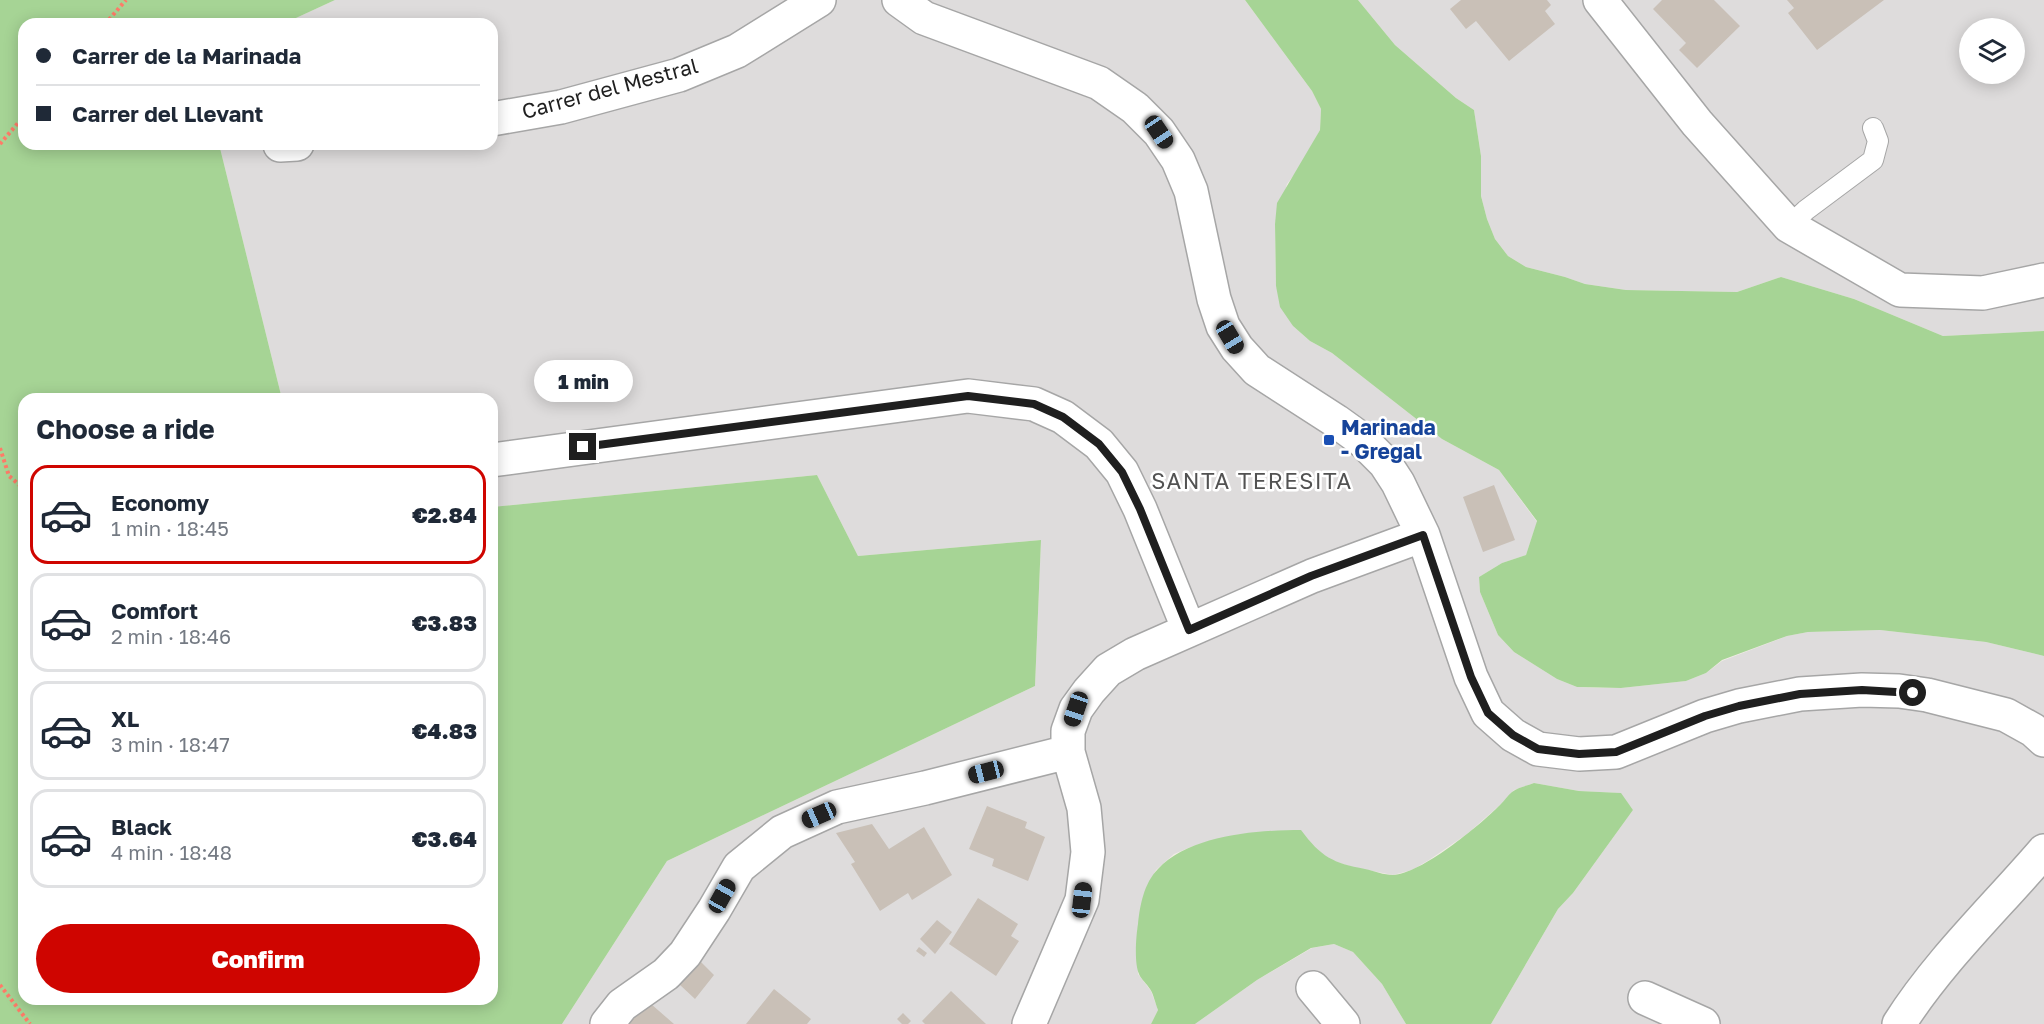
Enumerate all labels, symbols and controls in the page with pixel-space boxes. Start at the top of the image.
map controls [1959,18,2025,84]
button: layers [1959,18,2025,84]
text: Carrer de la Marinada [72,42,301,69]
street label: Carrer del Mestral [519,52,701,124]
text: Carrer del Llevant [72,100,263,127]
car [1141,112,1177,152]
car [1213,317,1247,357]
callout: 1 min [534,360,632,402]
text: 1 min [558,369,609,393]
text: Choose a ride [36,413,215,445]
place label: Marinada - Gregal [1341,414,1436,464]
route end [569,433,596,460]
marker: Marinada - Gregal [1322,433,1336,447]
district label: SANTA TERESITA [1151,467,1353,494]
icon: car [39,488,93,542]
text: Economy [111,489,209,516]
text: €2.84 [412,501,477,528]
text: 1 min · 18:45 [111,516,229,540]
icon: car [39,596,93,650]
text: Comfort [111,597,198,624]
text: €3.83 [412,609,477,636]
text: 2 min · 18:46 [111,624,231,648]
route start [1899,679,1926,706]
car [1062,689,1090,729]
icon: car [39,704,93,758]
text: XL [111,705,139,732]
text: €4.83 [412,717,477,744]
text: 3 min · 18:47 [111,732,230,756]
car [966,759,1006,785]
car [799,799,839,831]
icon: car [39,812,93,866]
text: Black [111,813,172,840]
text: €3.64 [412,825,477,852]
text: 4 min · 18:48 [111,840,232,864]
car [705,876,739,916]
car [1071,881,1093,919]
button: Confirm [36,924,480,993]

